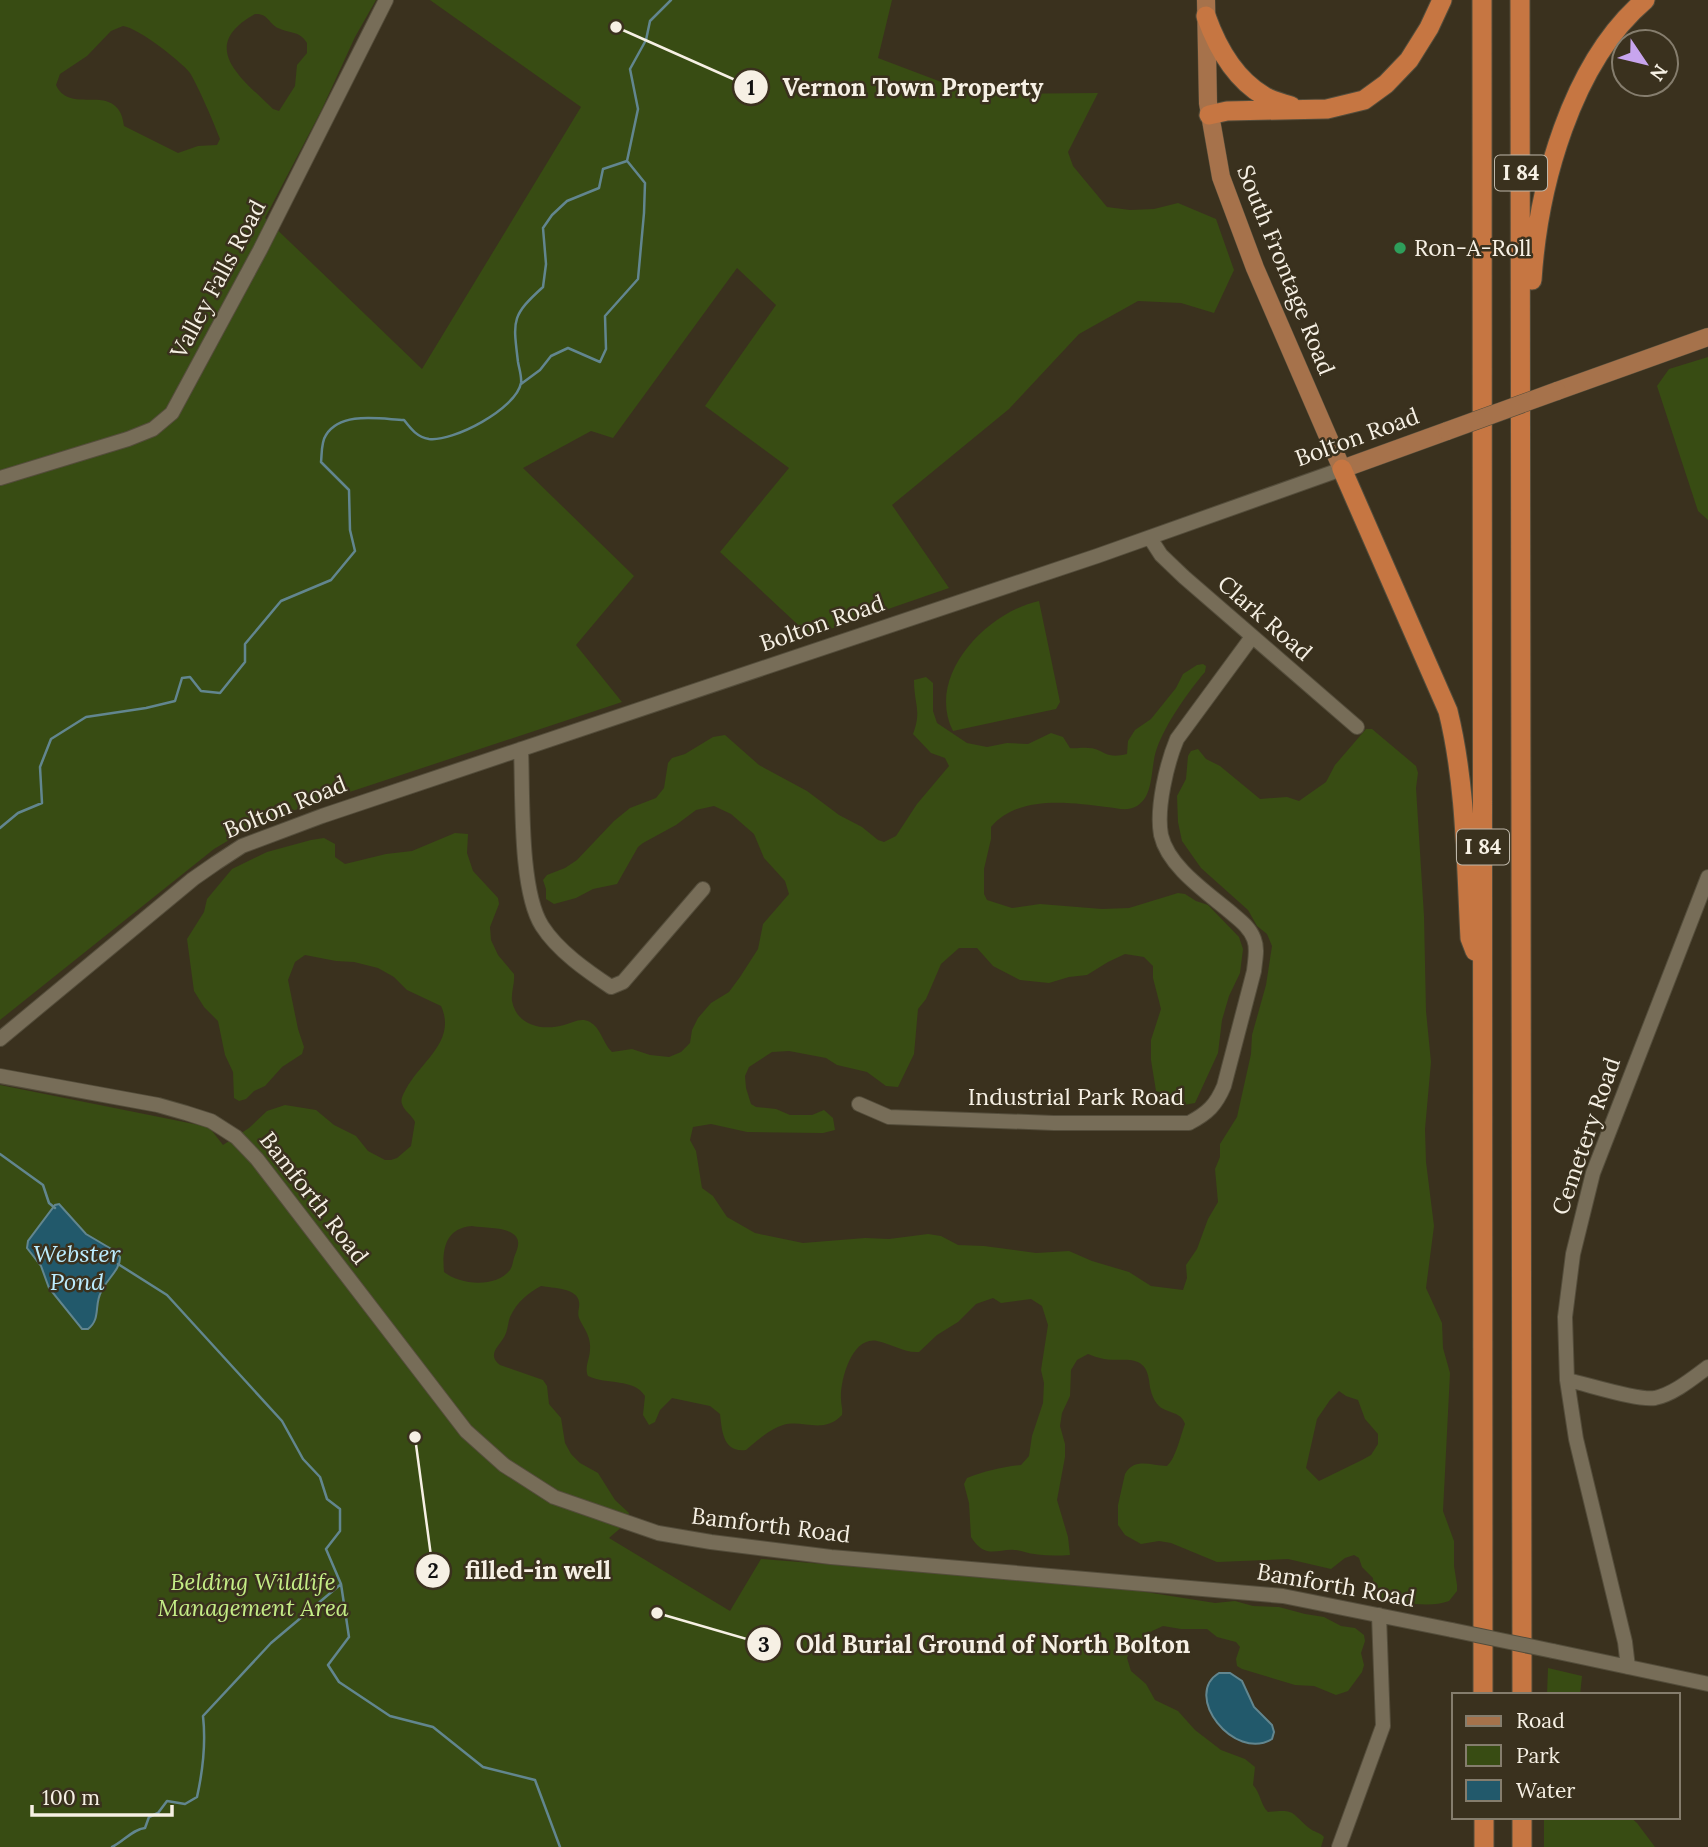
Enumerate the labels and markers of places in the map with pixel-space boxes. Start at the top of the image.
callout: Vernon Town Property [733,65,1057,110]
place label: Ron-A-Roll [1414,233,1532,262]
marker: Ron-A-Roll [1392,240,1408,256]
callout: filled-in well [416,1548,625,1593]
callout: Old Burial Ground of North Bolton [747,1622,1204,1667]

